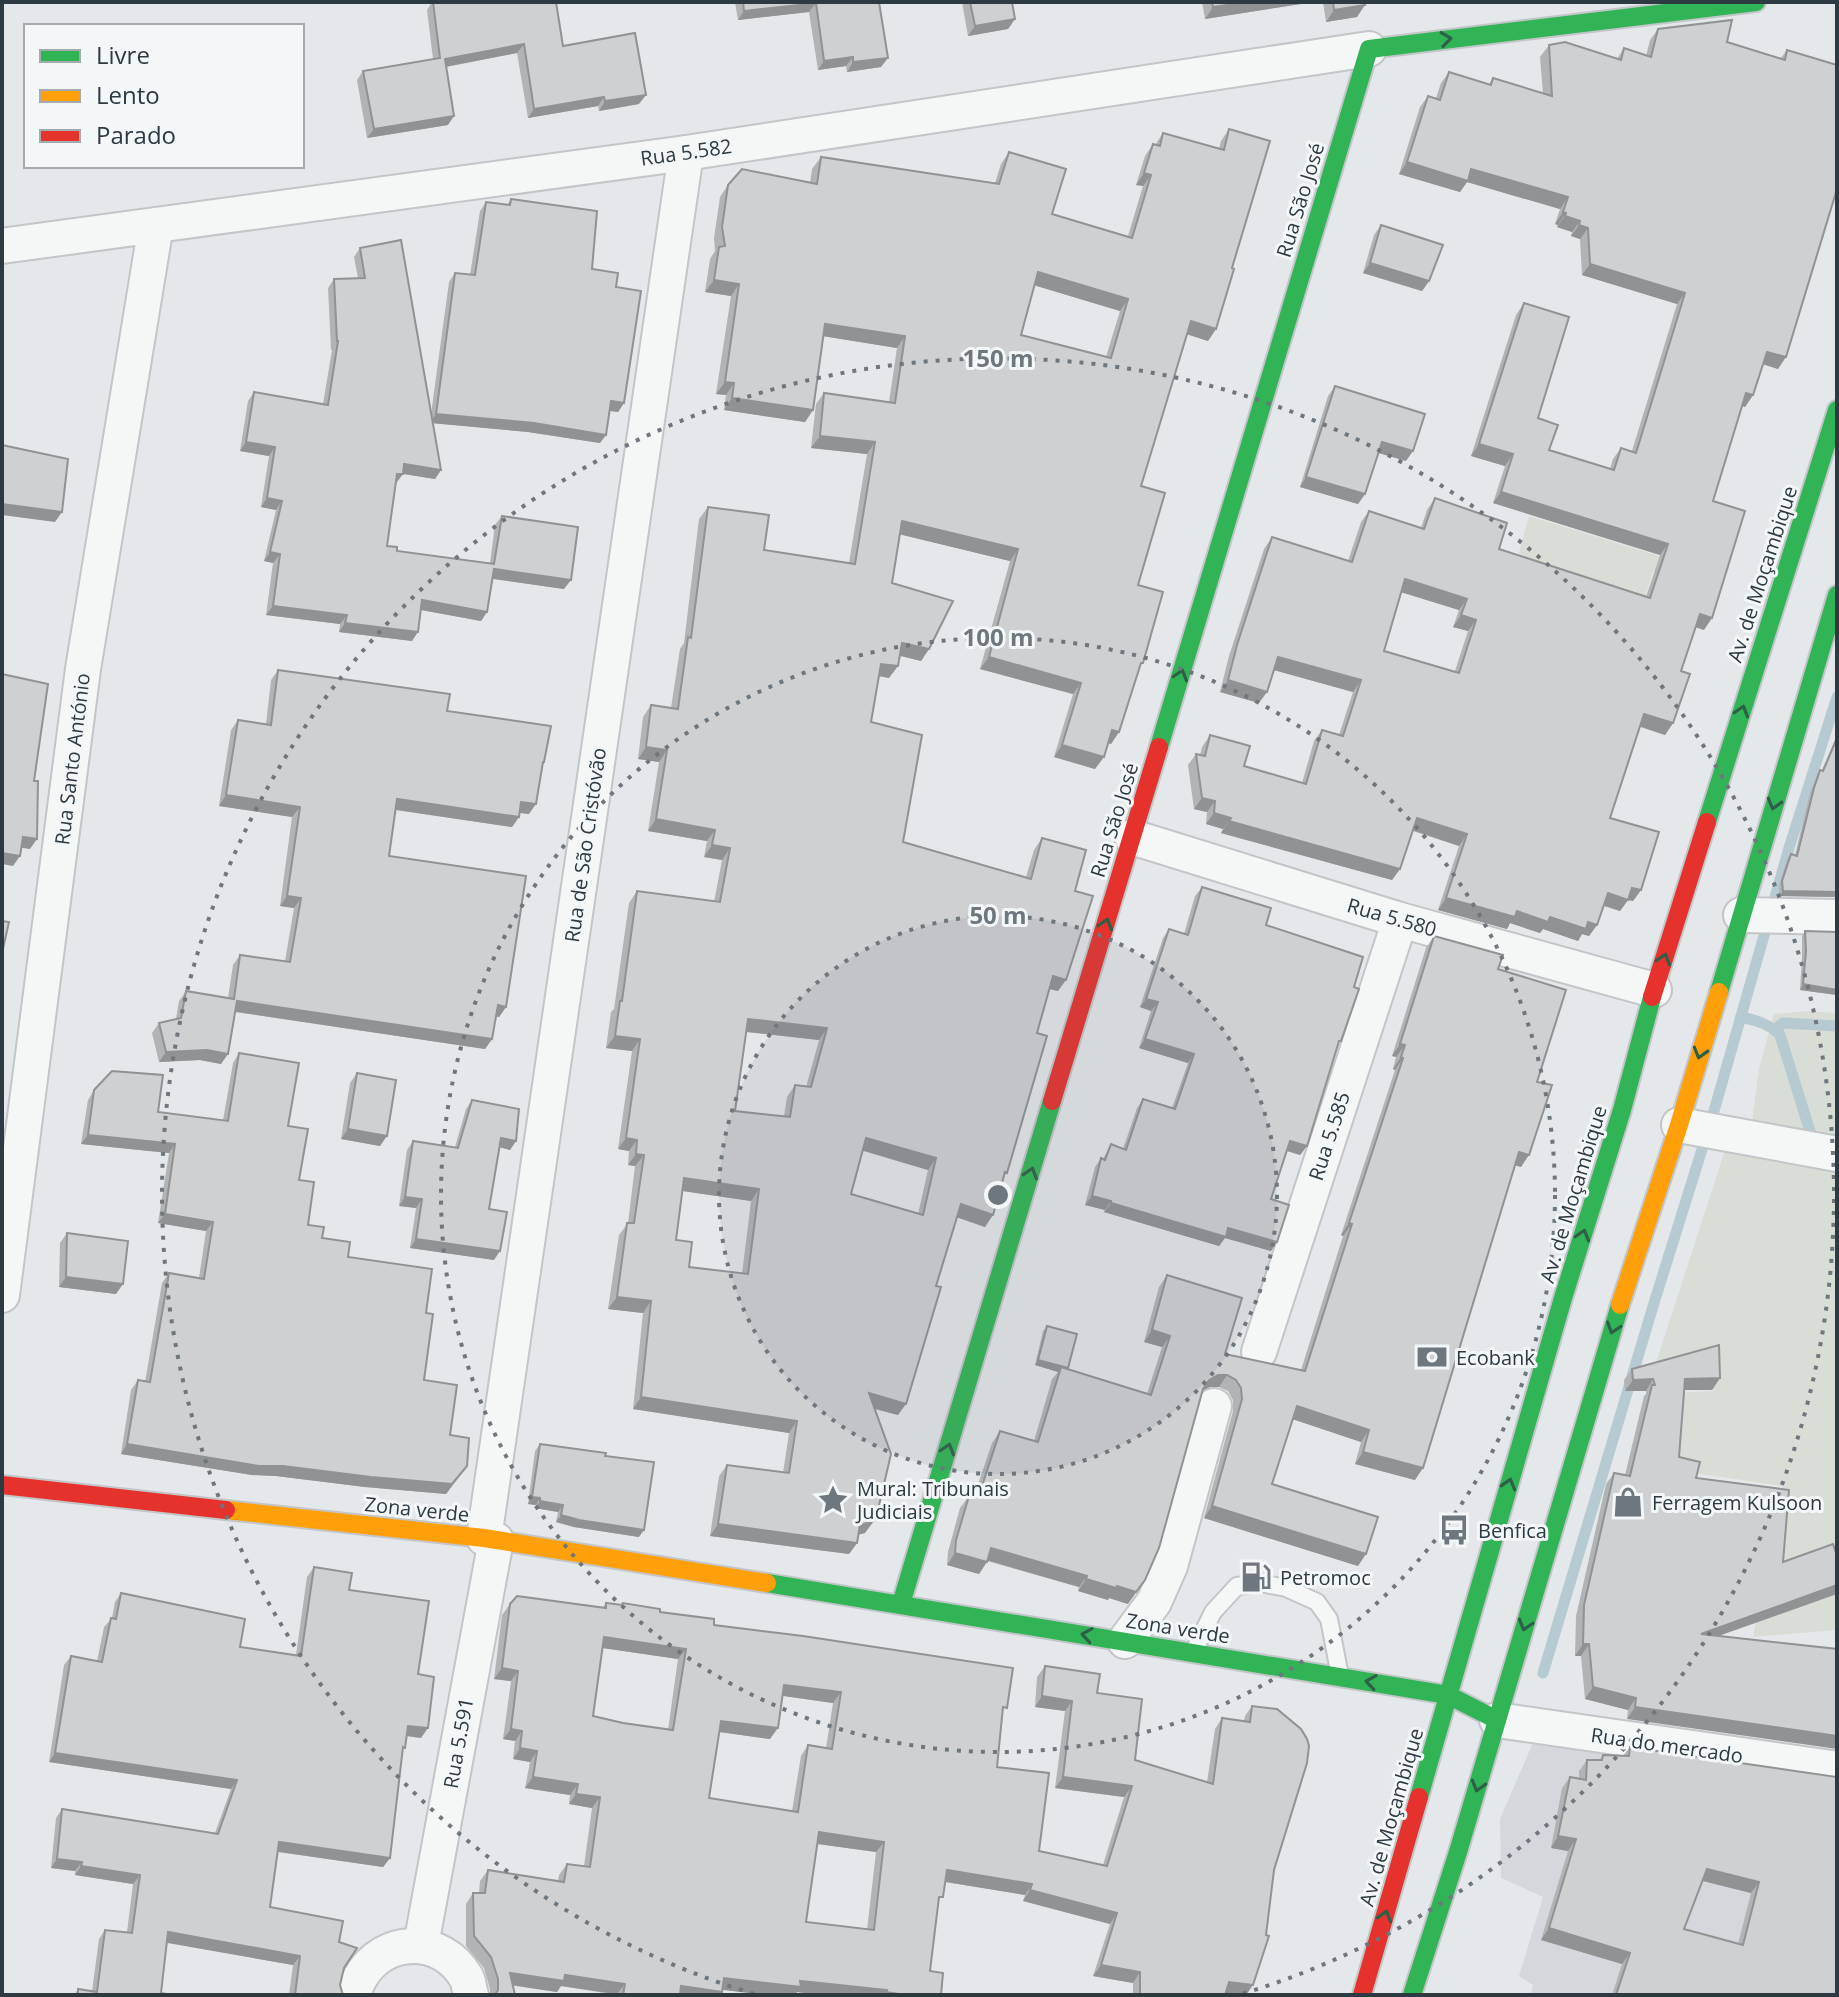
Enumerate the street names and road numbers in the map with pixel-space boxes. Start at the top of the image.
street label: Rua 5.582 [639,132,733,172]
street label: Rua São José [1270,139,1330,261]
street label: Av. de Moçambique [1721,482,1803,666]
street label: Rua Santo António [48,671,96,847]
street label: Rua de São Cristóvão [558,746,612,944]
street label: Rua São José [1084,759,1144,881]
street label: Rua 5.580 [1344,891,1440,943]
street label: Rua 5.585 [1302,1088,1356,1184]
street label: Av. de Moçambique [1533,1102,1613,1286]
street label: Zona verde [363,1490,471,1528]
street label: Zona verde [1124,1606,1232,1650]
street label: Rua 5.591 [437,1695,479,1791]
street label: Rua do mercado [1589,1721,1745,1769]
street label: Av. de Moçambique [1353,1725,1429,1909]

